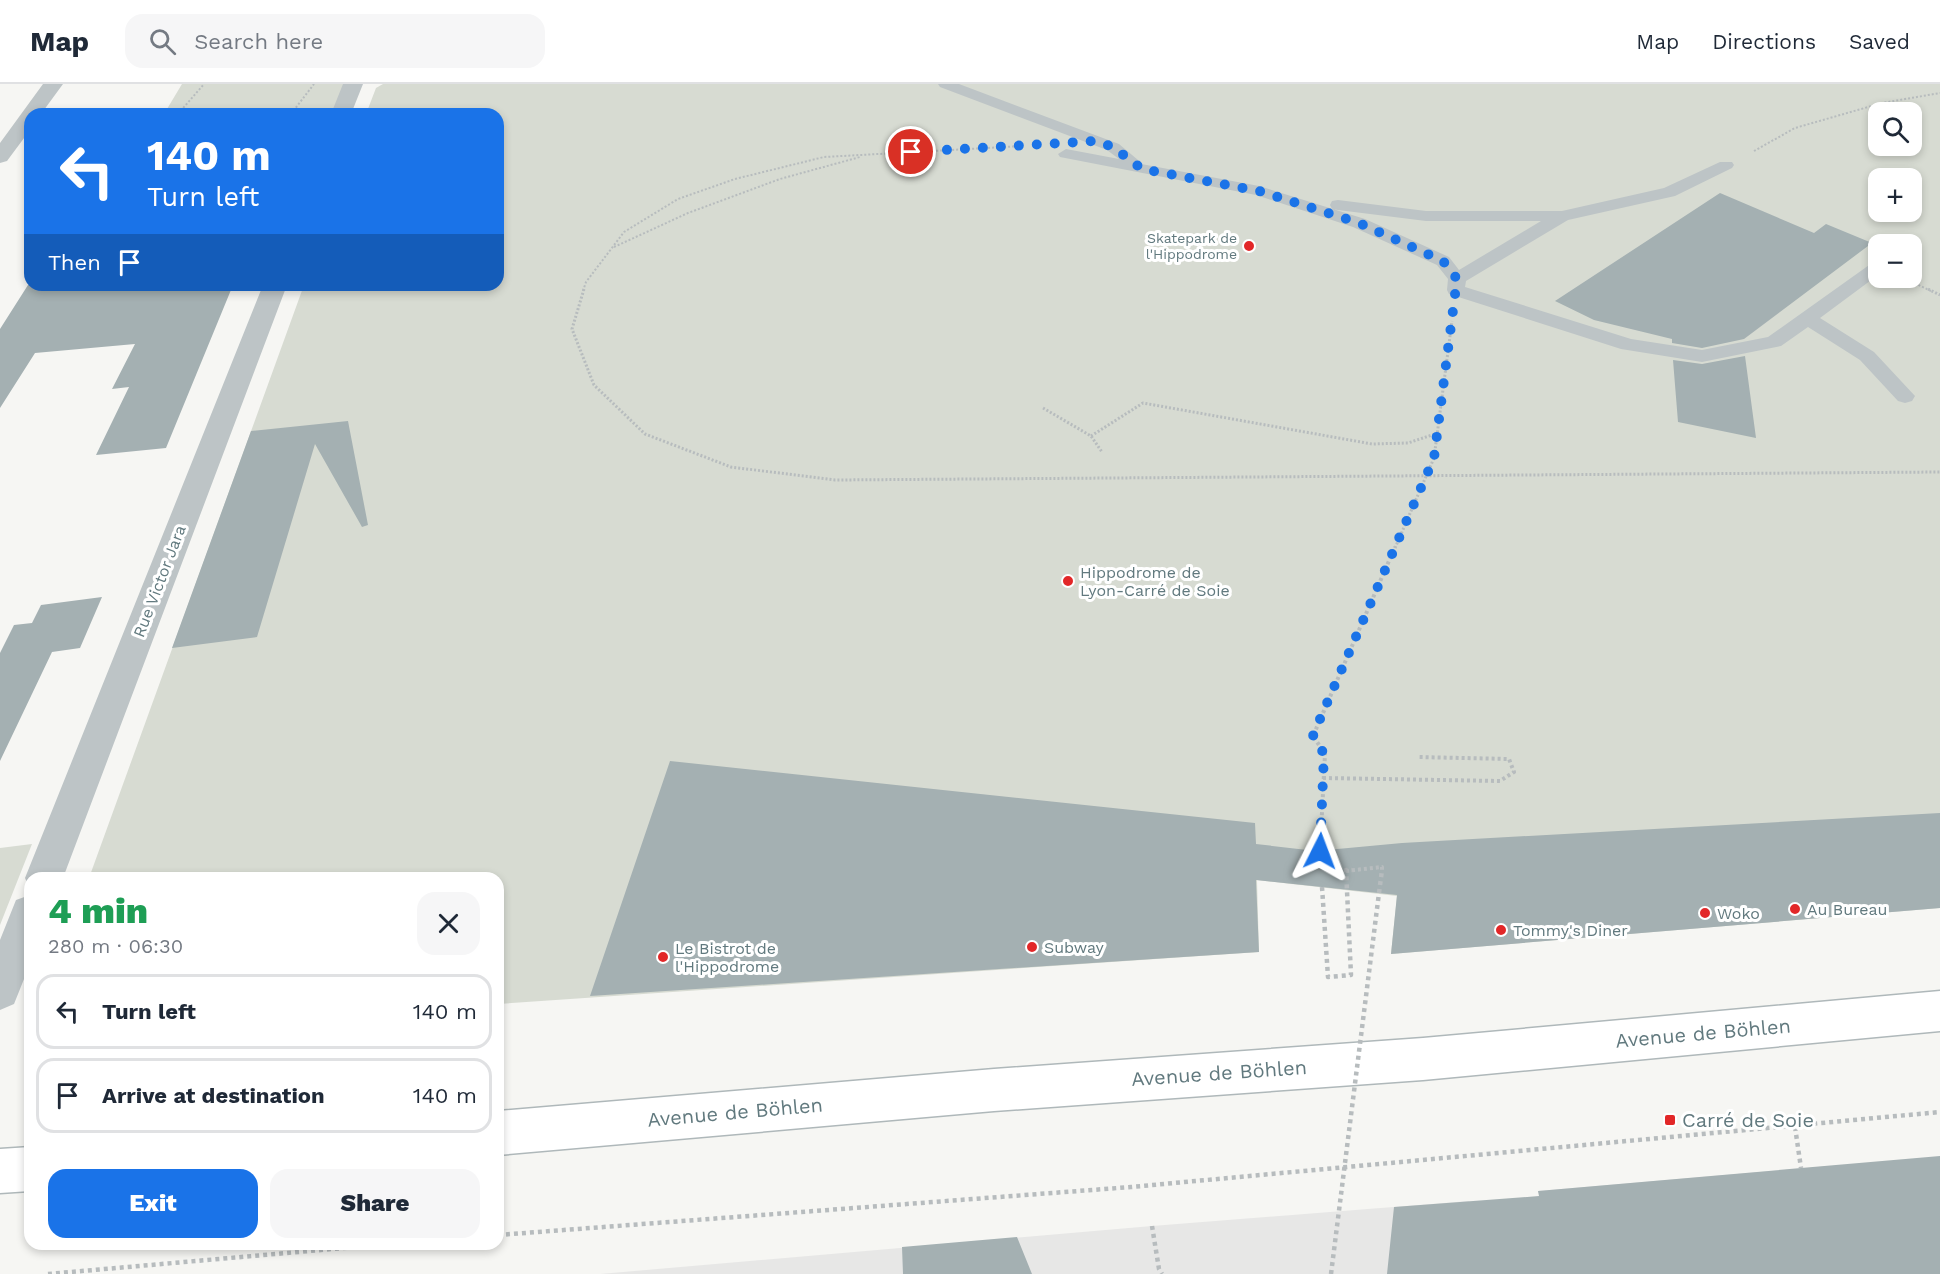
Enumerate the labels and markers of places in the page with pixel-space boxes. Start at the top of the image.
pin [885,126,936,177]
place label: Skatepark de l'Hippodrome [1146,230,1237,262]
marker: Skatepark de l'Hippodrome [1242,239,1256,253]
place label: Hippodrome de Lyon-Carré de Soie [1080,563,1230,600]
marker: Hippodrome de Lyon-Carré de Soie [1061,574,1075,588]
place label: Au Bureau [1807,900,1888,919]
marker: Au Bureau [1788,902,1802,916]
place label: Woko [1717,904,1760,923]
marker: Woko [1698,906,1712,920]
place label: Tommy's Diner [1513,921,1628,940]
marker: Tommy's Diner [1494,923,1508,937]
place label: Subway [1044,938,1105,957]
place label: Le Bistrot de l'Hippodrome [675,939,779,976]
marker: Subway [1025,940,1039,954]
marker: Le Bistrot de l'Hippodrome [656,950,670,964]
place label: Carré de Soie [1682,1108,1814,1132]
marker: Carré de Soie [1663,1113,1677,1127]

